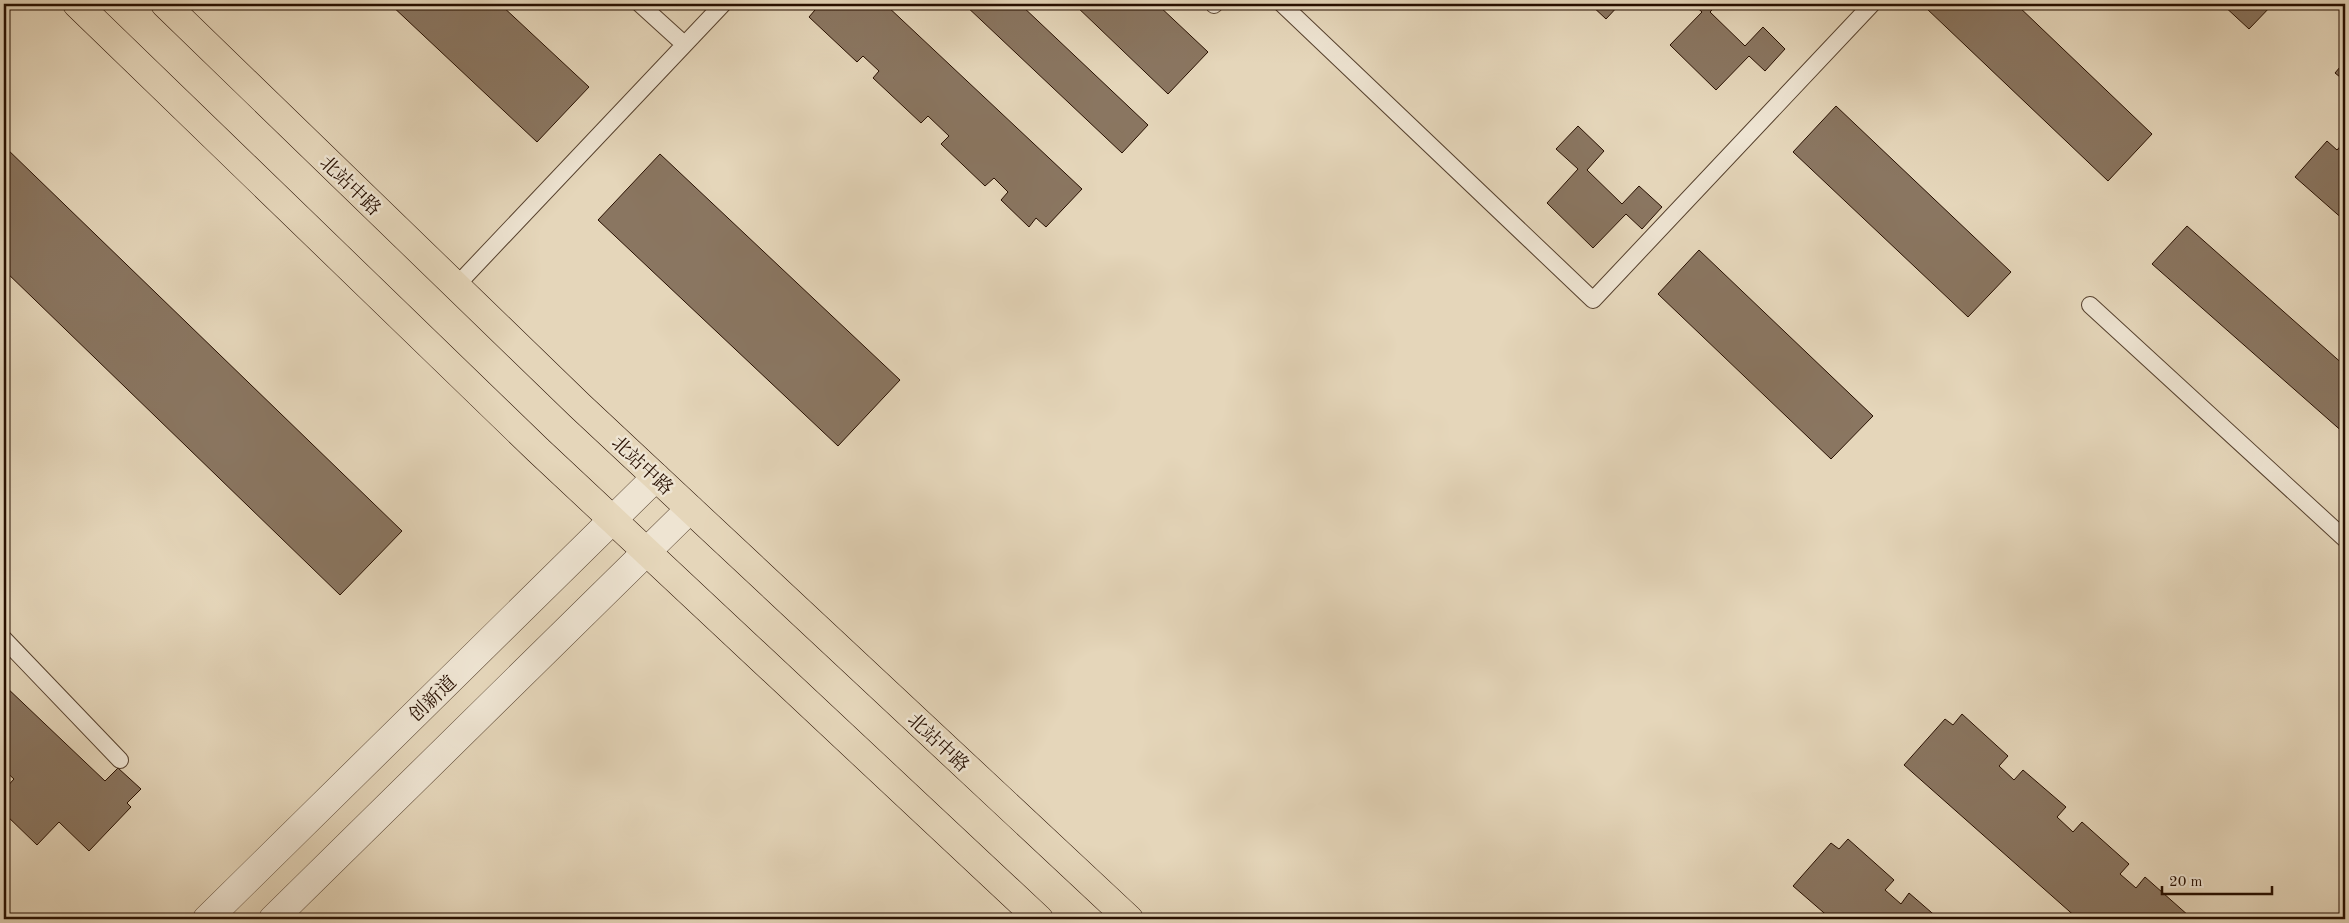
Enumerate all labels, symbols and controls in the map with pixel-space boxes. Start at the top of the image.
street label: 北站中路 [315,152,385,220]
street label: 北站中路 [607,432,677,500]
street label: 创新道 [405,672,461,726]
street label: 北站中路 [903,709,973,777]
scale bar [2162,863,2272,895]
text: 20 m [2169,875,2203,890]

